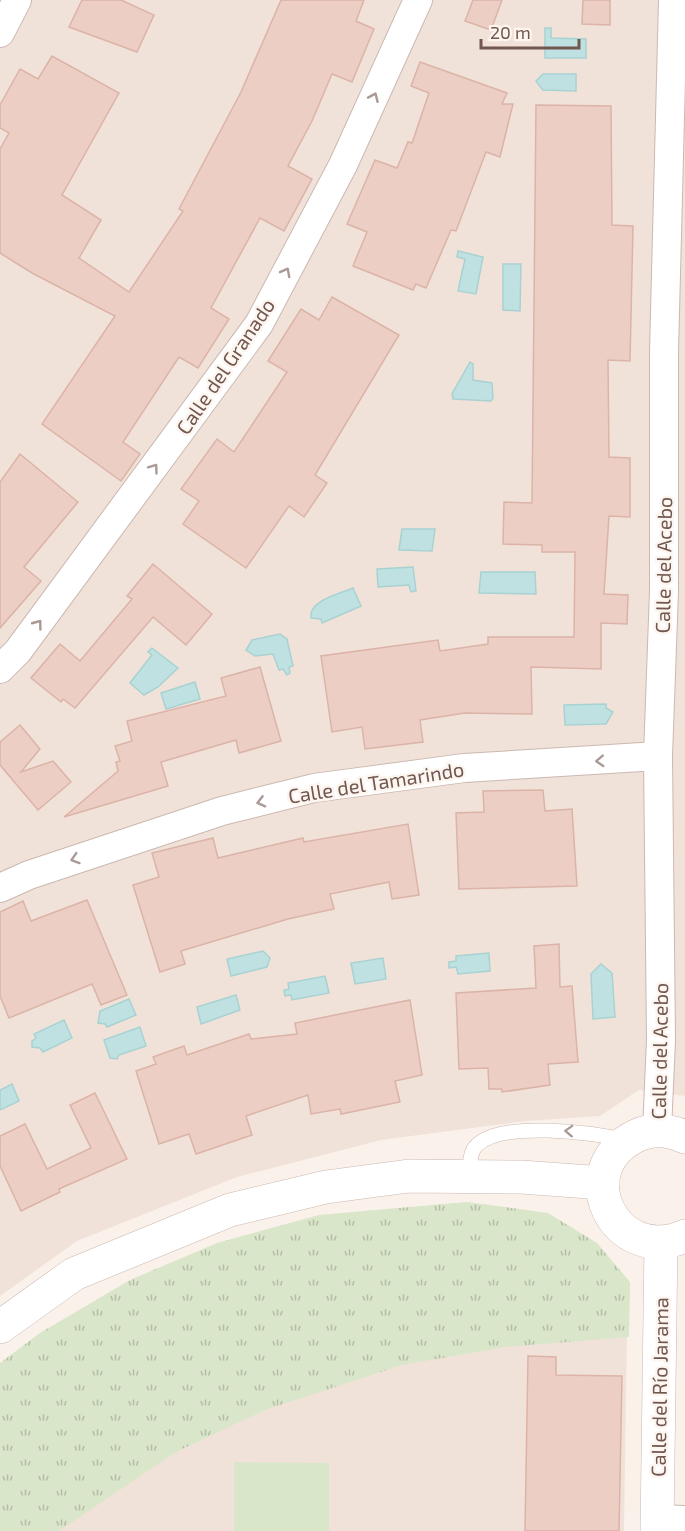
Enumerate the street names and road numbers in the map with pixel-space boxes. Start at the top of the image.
street label: Calle del Granado [171,294,279,438]
street label: Calle del Acebo [650,496,676,634]
street label: Calle del Tamarindo [286,756,466,808]
street label: Calle del Acebo [646,982,672,1120]
street label: Calle del Río Jarama [645,1297,673,1477]

